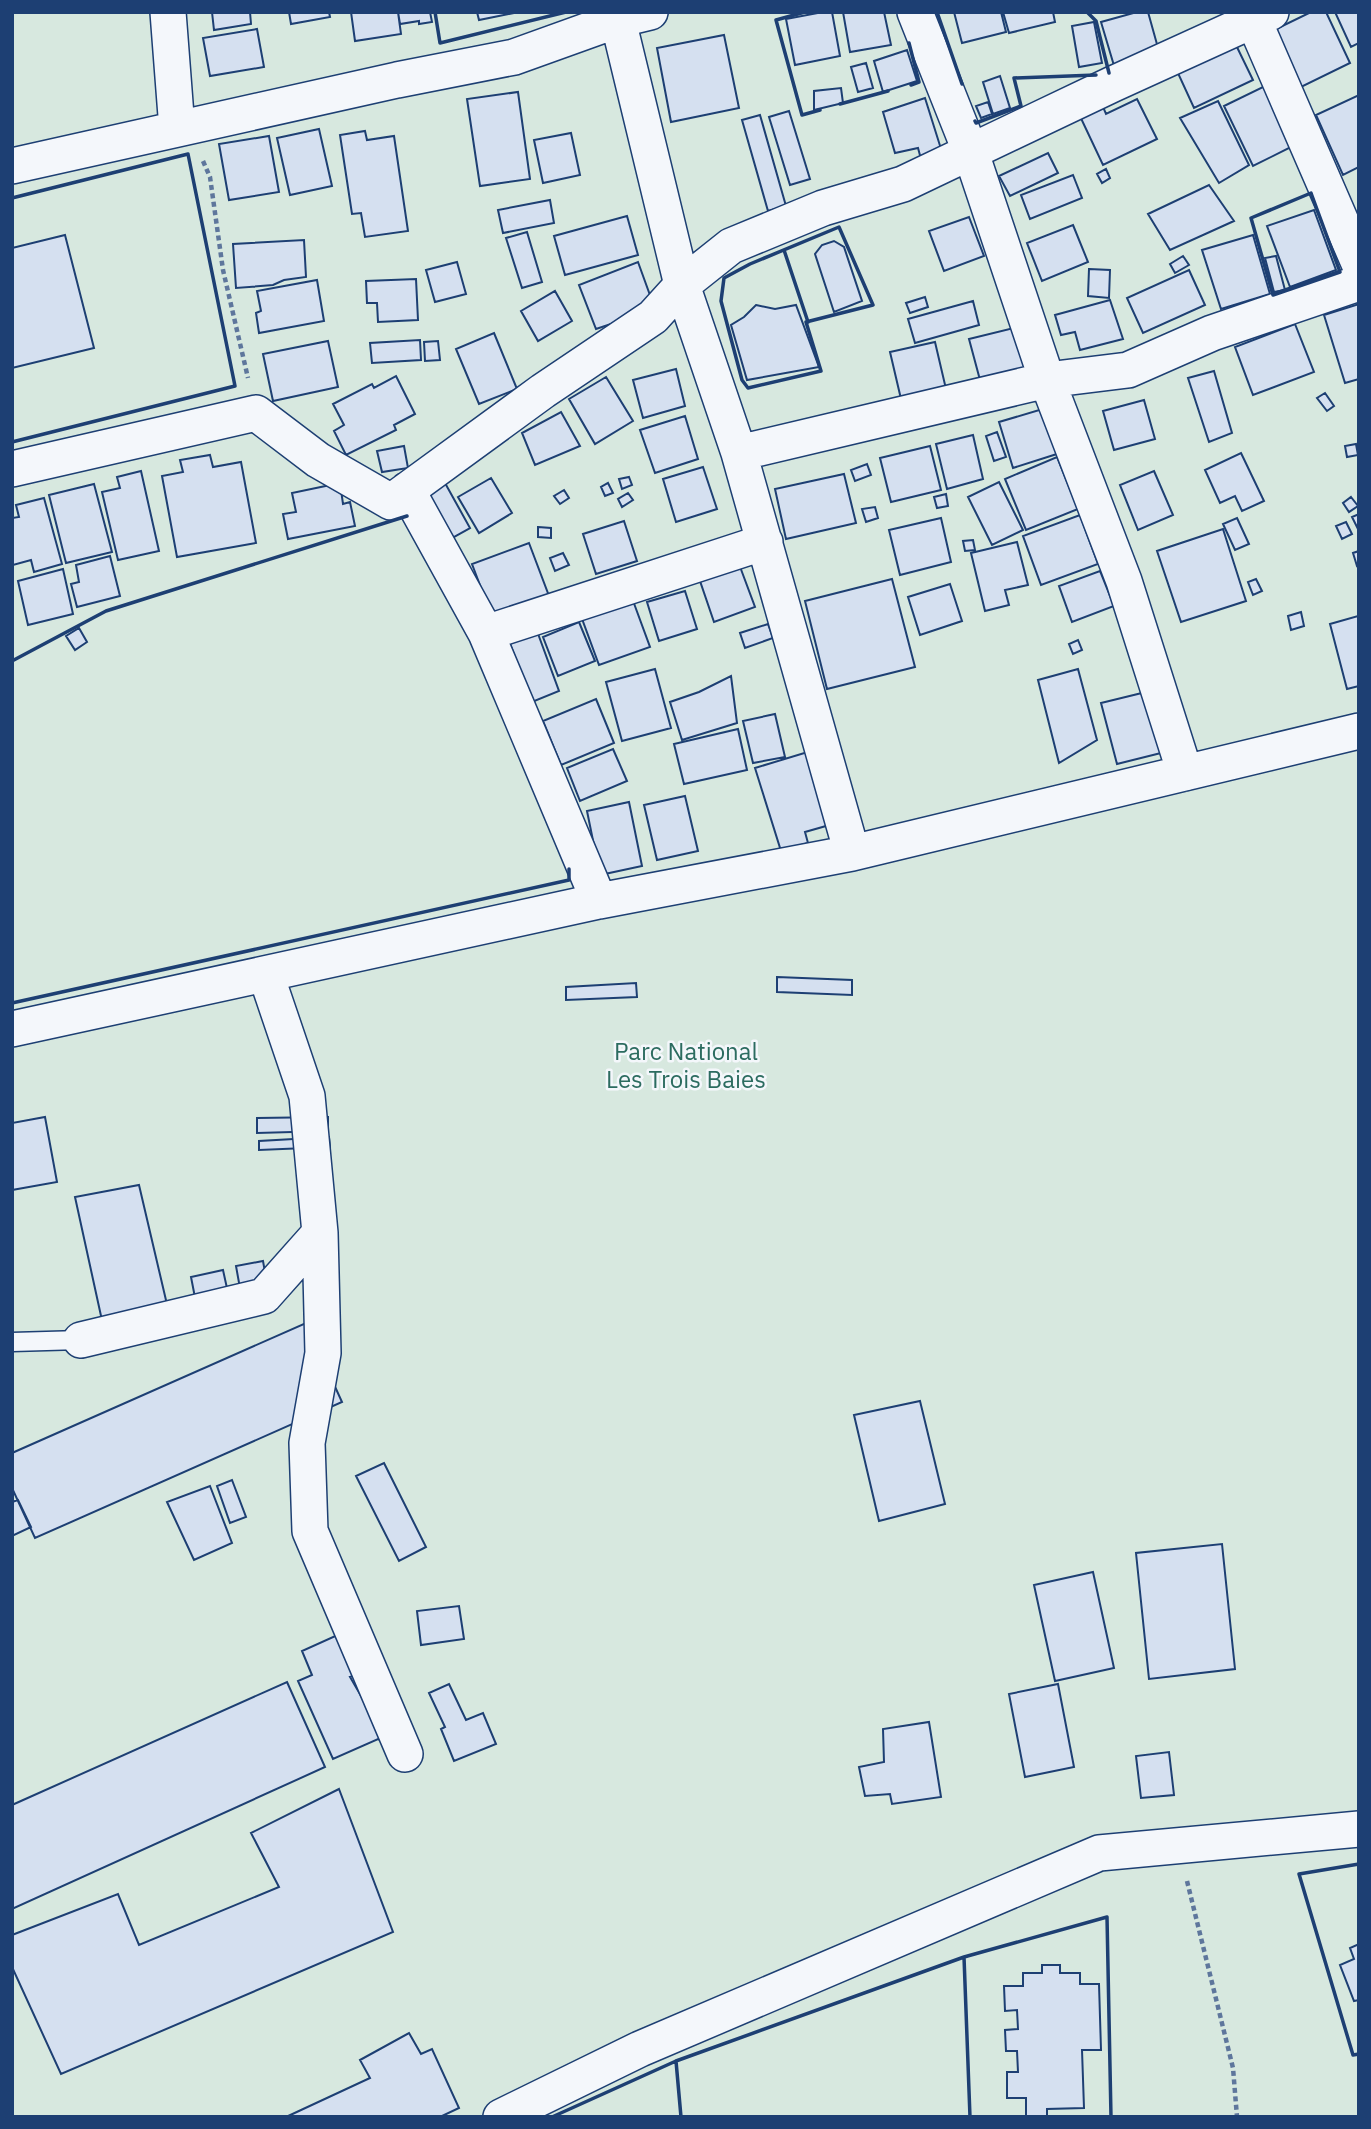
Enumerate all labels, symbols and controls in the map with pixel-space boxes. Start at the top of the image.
park label: Parc National Les Trois Baies [606,1035,766,1095]

